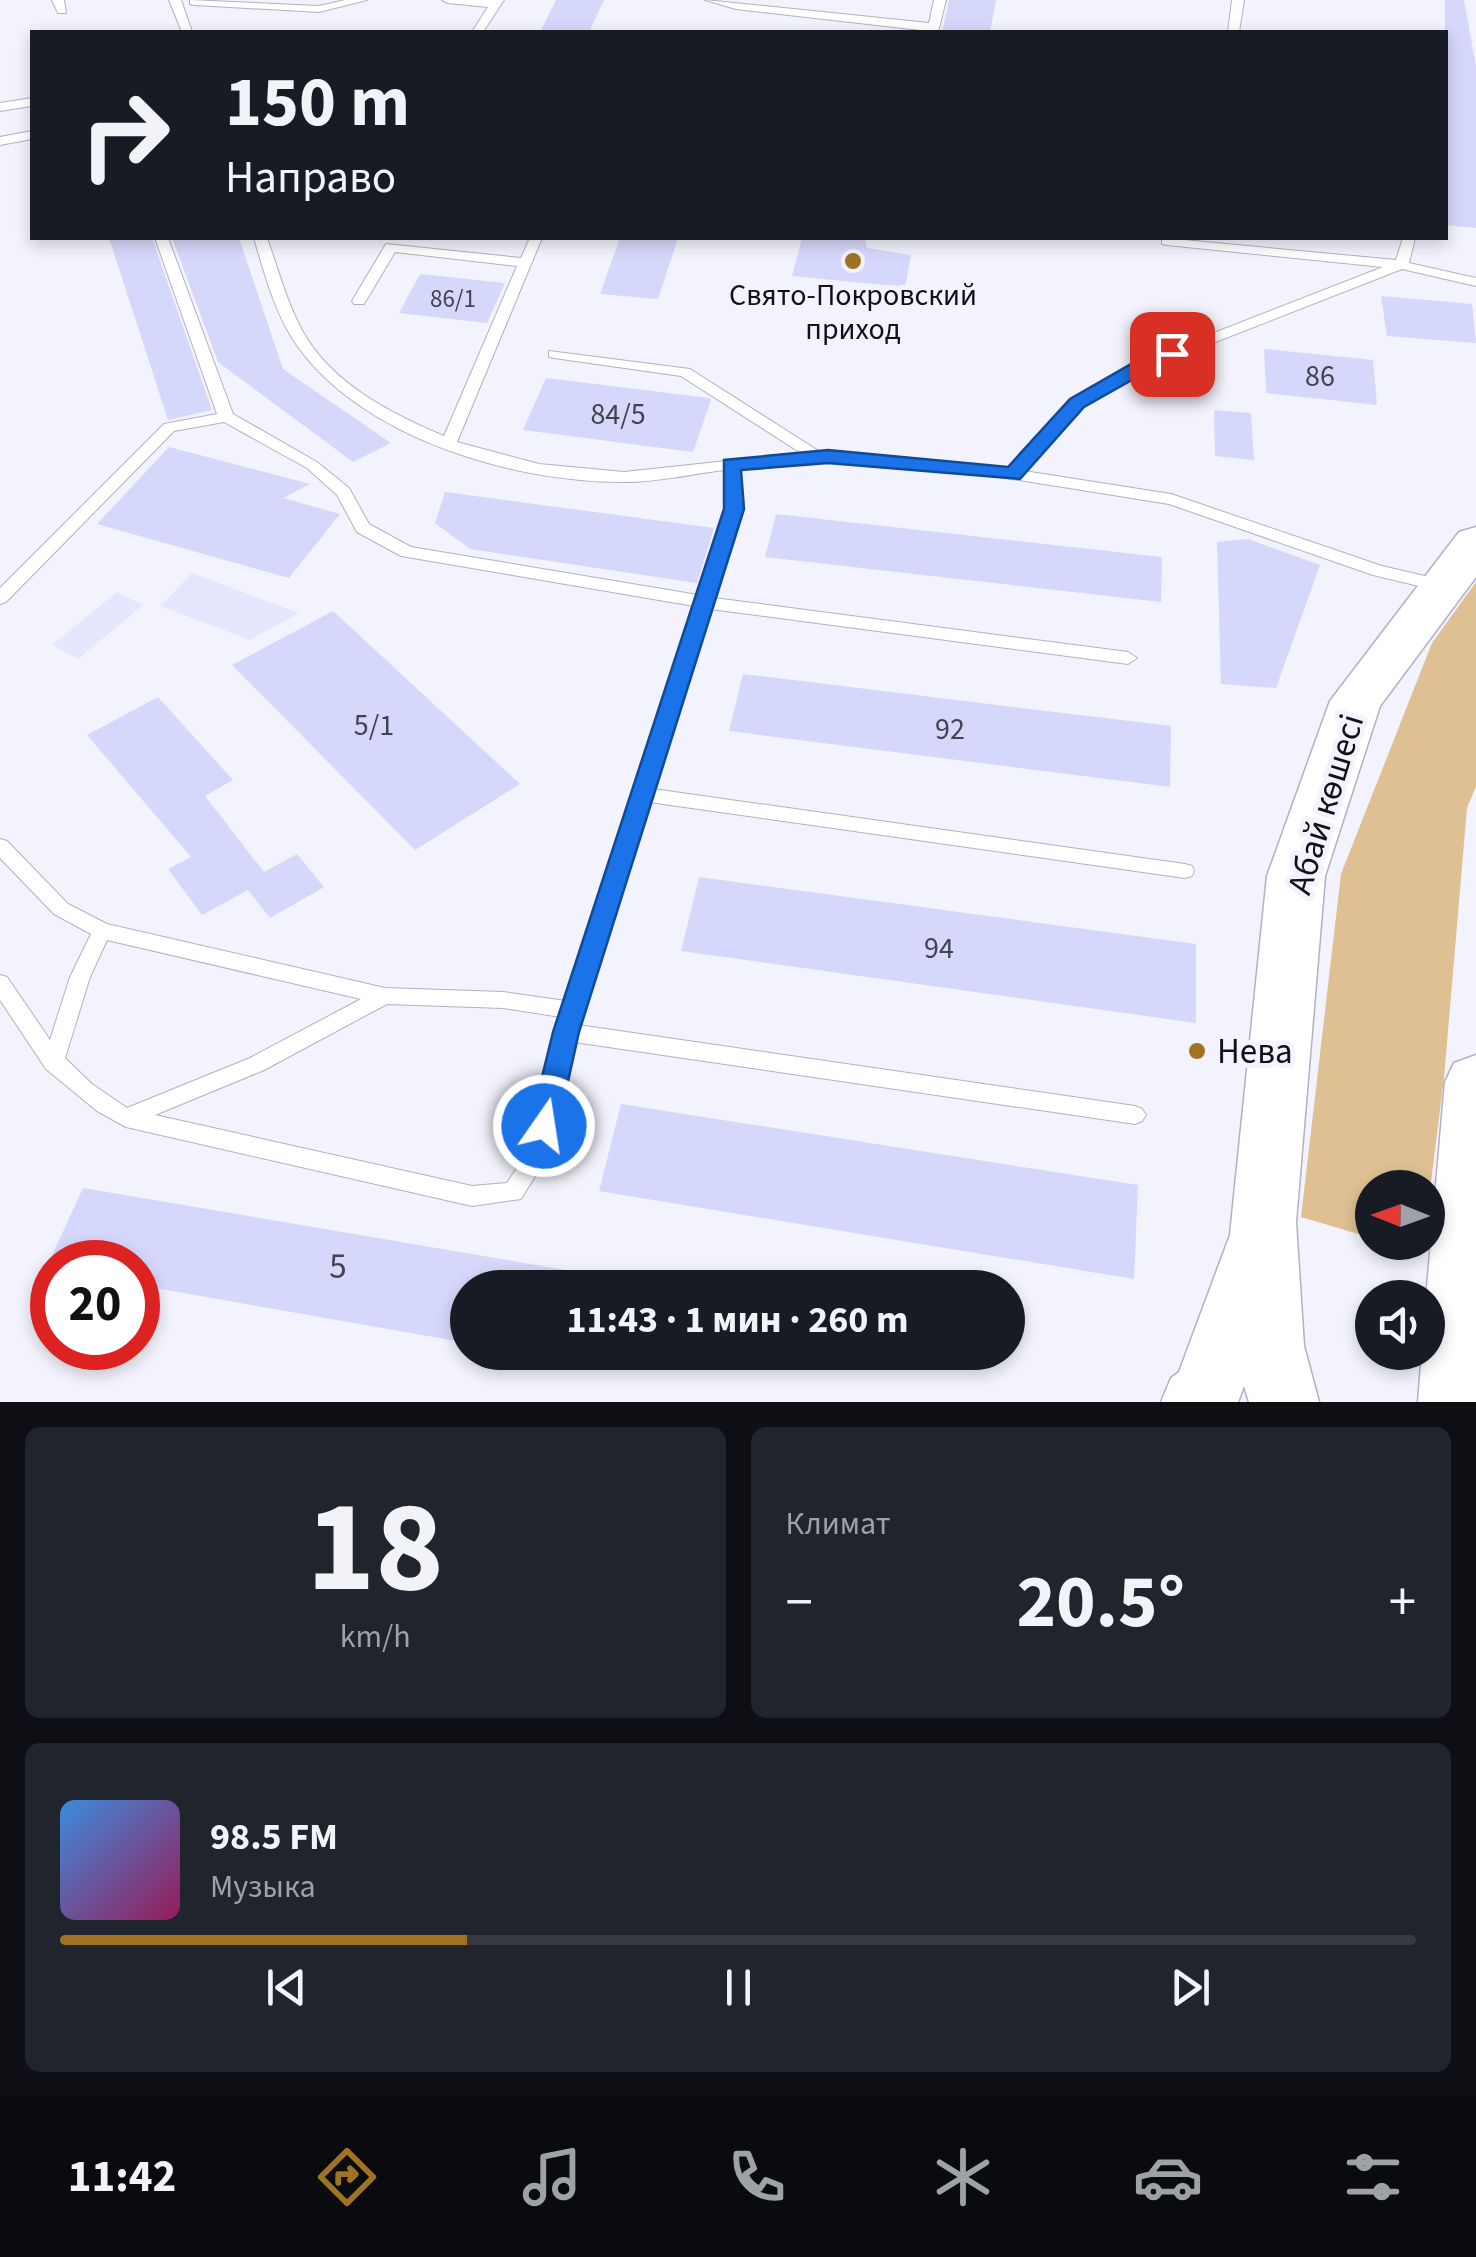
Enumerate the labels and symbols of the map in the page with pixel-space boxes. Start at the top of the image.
marker: Свято-Покровский приход [842,250,864,272]
place label: Свято-Покровский приход [729,274,977,351]
house number: 86/1 [430,281,476,317]
pin [1130,312,1215,397]
house number: 86 [1305,355,1335,398]
house number: 84/5 [590,393,646,436]
house number: 5/1 [354,704,394,747]
house number: 92 [935,708,965,751]
street label: Абай көшесі [1275,708,1377,901]
house number: 94 [924,927,954,970]
place label: Нева [1217,1027,1293,1077]
marker: Нева [1186,1040,1208,1062]
position arrow [492,1074,596,1178]
north arrow [1355,1170,1445,1260]
speed limit sign: 20 [30,1240,160,1370]
house number: 5 [329,1242,347,1292]

